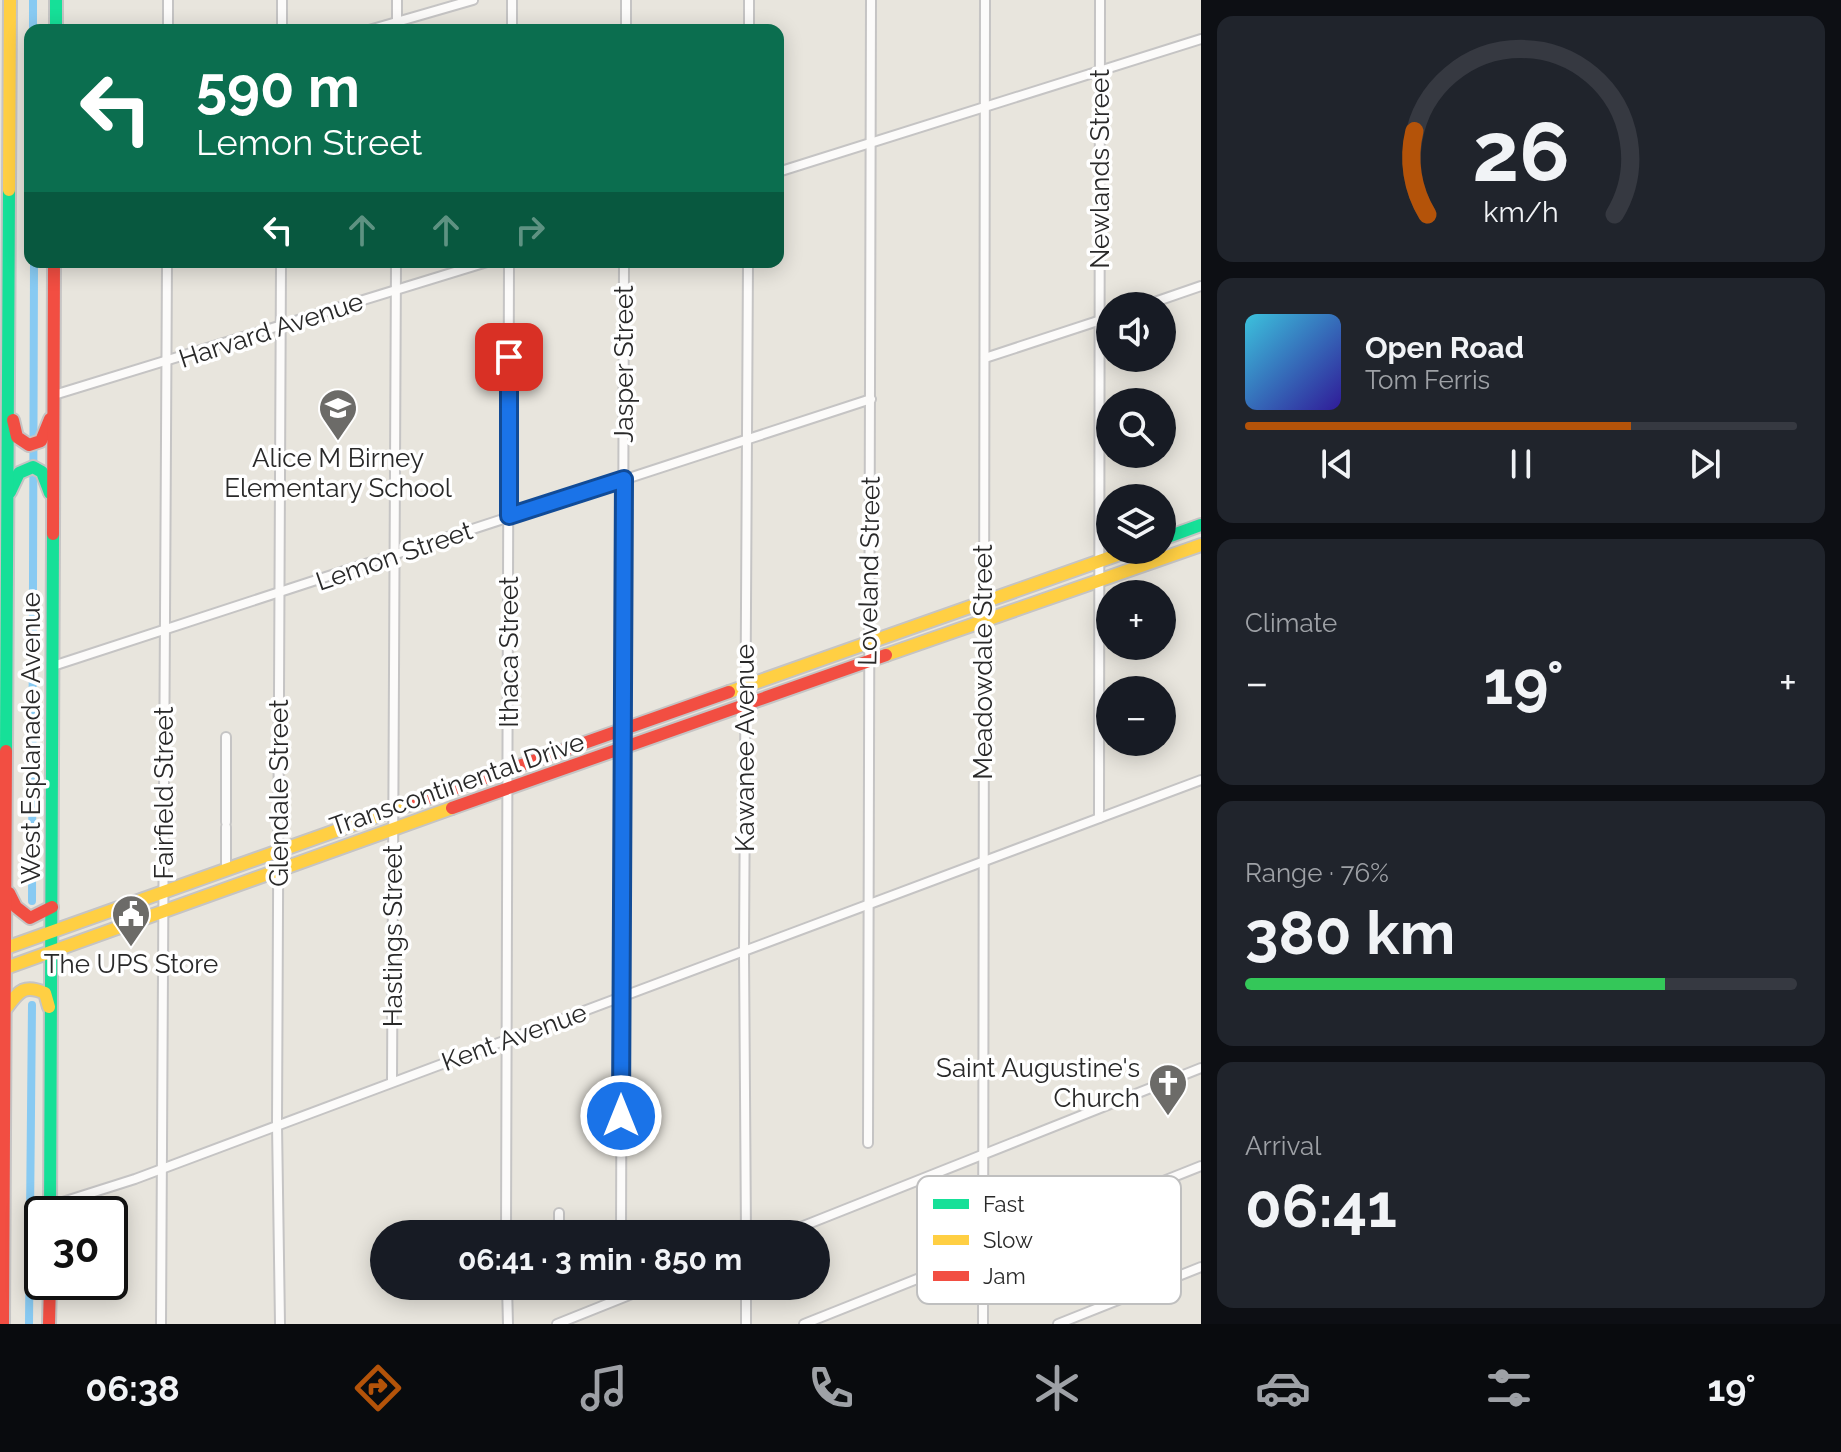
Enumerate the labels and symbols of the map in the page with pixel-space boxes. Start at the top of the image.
street label: Newlands Street [1085,69,1115,269]
street label: Jasper Street [609,285,639,443]
street label: Harvard Avenue [175,286,367,374]
pin [475,323,543,391]
school or university icon: Alice M Birney Elementary School [317,387,359,442]
place label: Alice M Birney Elementary School [224,443,453,503]
street label: Loveland Street [852,476,886,666]
street label: Lemon Street [312,515,476,597]
street label: Meadowdale Street [968,544,998,780]
street label: Ithaca Street [494,576,524,728]
street label: West Esplanade Avenue [16,592,46,884]
street label: Kawanee Avenue [730,644,760,852]
street label: Glendale Street [264,699,294,887]
street label: Fairfield Street [149,706,179,879]
street label: Transcontinental Drive [326,726,588,842]
street label: Hastings Street [378,844,408,1027]
public building icon: The UPS Store [110,893,152,948]
place label: The UPS Store [44,949,218,979]
street label: Kent Avenue [437,997,591,1077]
place label: Saint Augustine's Church [936,1053,1140,1113]
church icon: Saint Augustine's Church [1147,1062,1189,1117]
position arrow [579,1074,663,1158]
legend [917,1176,1181,1304]
text: Fast [983,1191,1025,1217]
speed limit sign: 30 [24,1196,128,1300]
text: Slow [983,1227,1033,1253]
text: Jam [983,1263,1026,1289]

